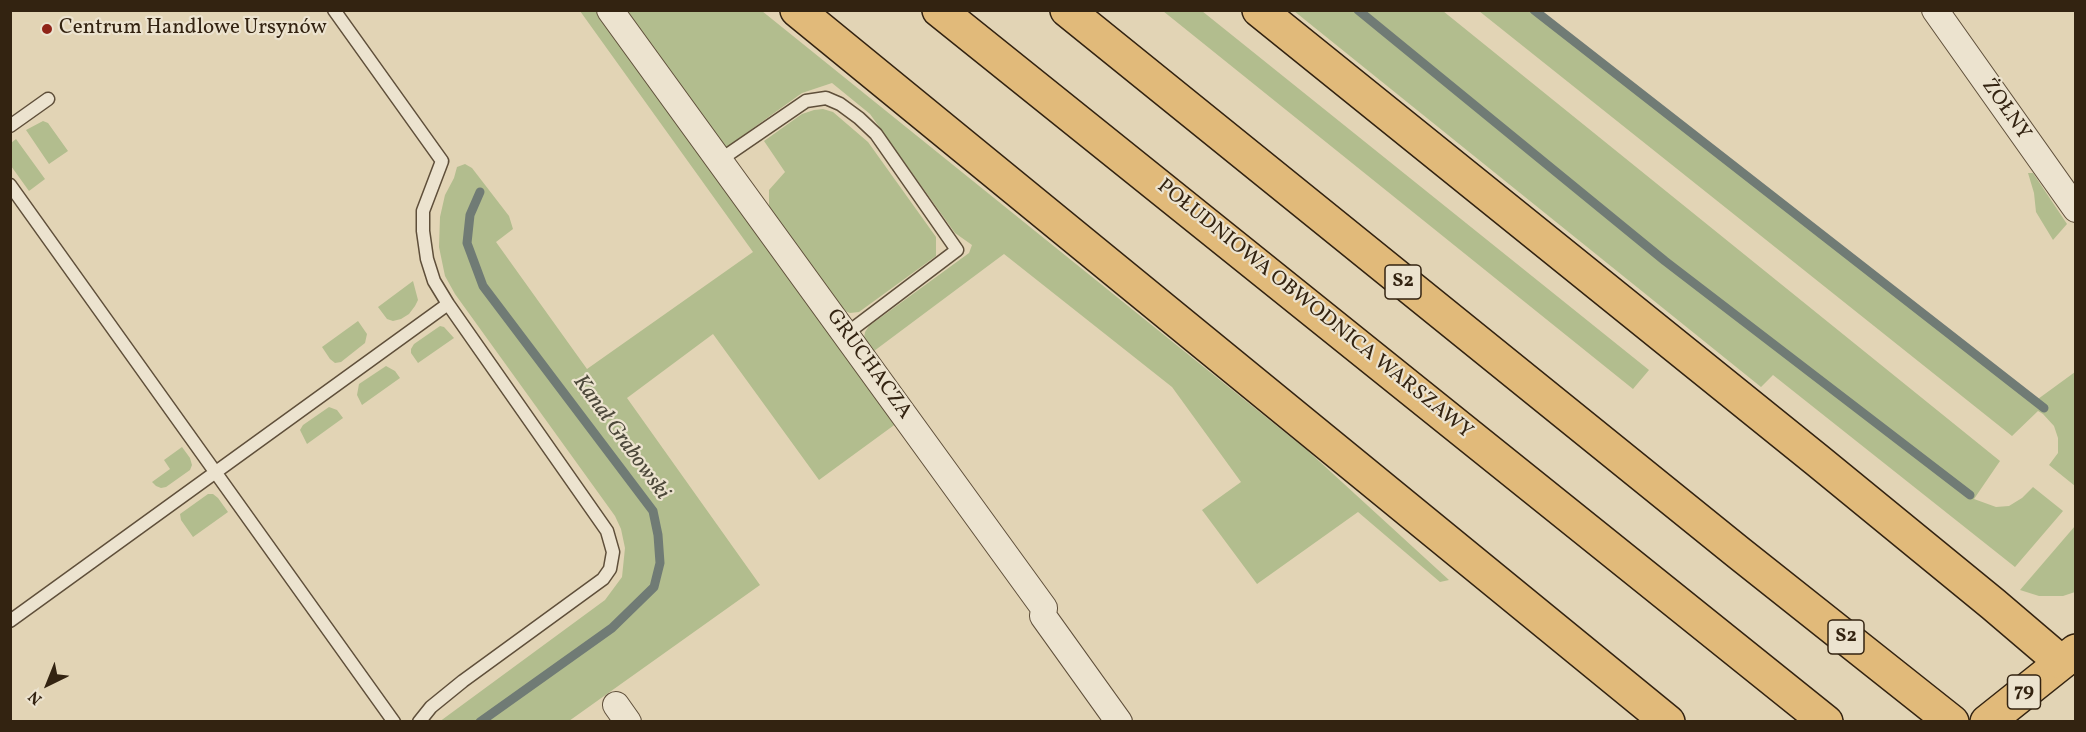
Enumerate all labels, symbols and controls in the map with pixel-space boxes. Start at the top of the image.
place label: Centrum Handlowe Ursynów [59,16,327,42]
marker: Centrum Handlowe Ursynów [40,22,54,36]
street label: ŻOŁNY [1975,74,2035,146]
street label: POŁUDNIOWA OBWODNICA WARSZAWY [1151,175,1477,445]
road number: S2 [1385,265,1421,299]
street label: GRUCHACZA [820,305,916,425]
water label: Kanał Grabowski [566,371,674,505]
road number: S2 [1828,620,1864,654]
north arrow [18,654,78,714]
road number: 79 [2008,675,2040,709]
text: N [24,685,47,709]

